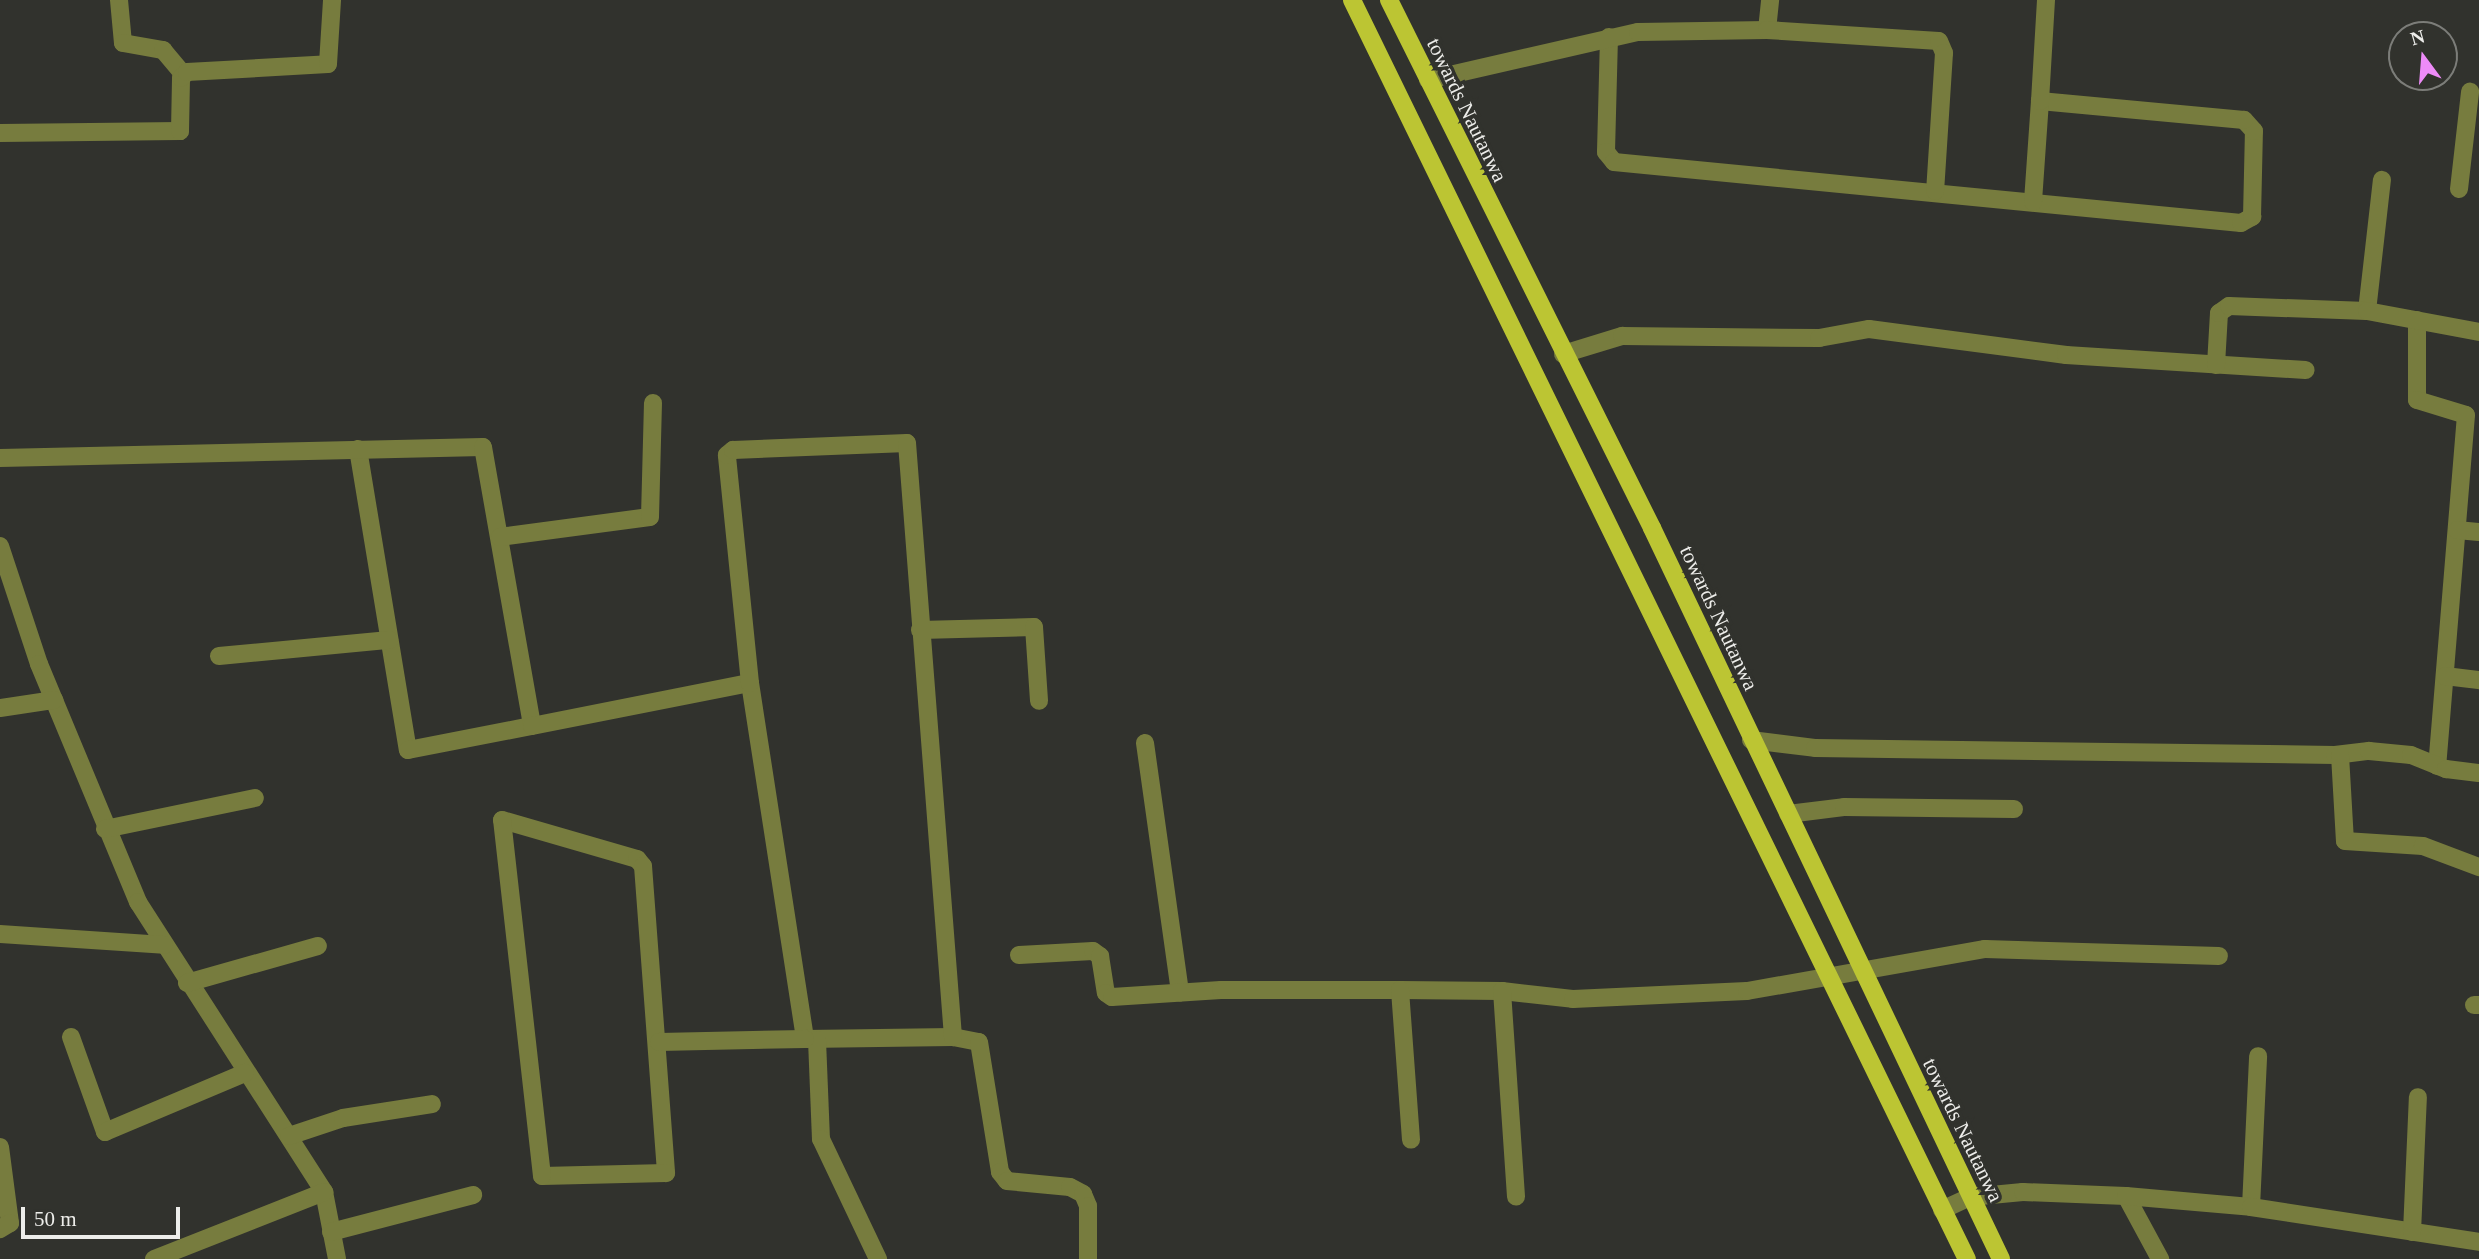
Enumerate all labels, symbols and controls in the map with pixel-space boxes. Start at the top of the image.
north arrow [2388,21,2458,91]
text: N [2408,25,2427,49]
street label: towards Nautanwa [1421,34,1513,186]
street label: towards Nautanwa [1674,542,1764,694]
street label: towards Nautanwa [1917,1054,2009,1206]
scale bar [24,1192,184,1236]
text: 50 m [34,1207,77,1231]

